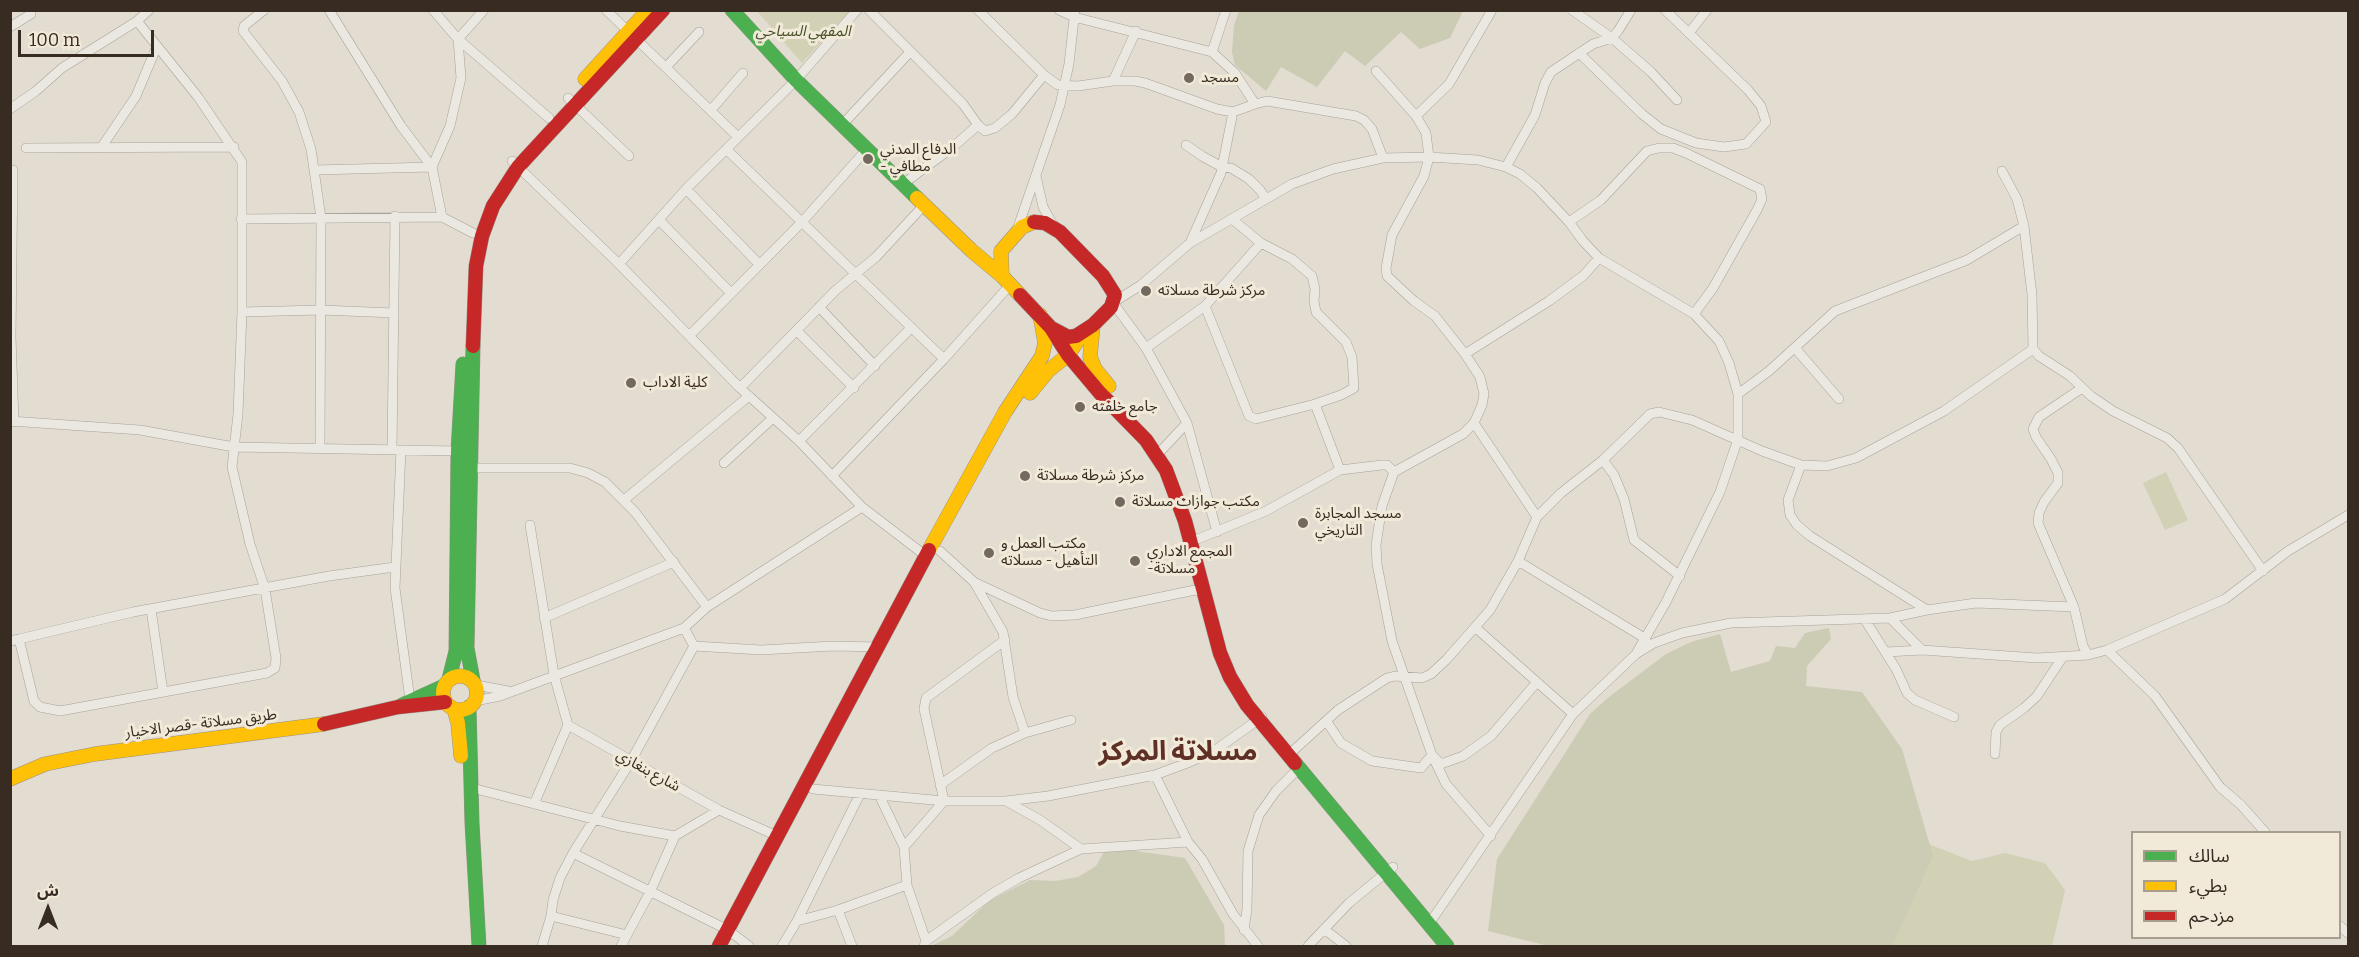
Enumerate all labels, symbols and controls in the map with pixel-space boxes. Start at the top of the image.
scale bar [21,18,158,56]
park label: المقهي السياحي [755,23,851,41]
text: 100 m [29,29,80,51]
place label: مسجد [1201,69,1239,87]
marker: مسجد [1182,71,1196,85]
place label: الدفاع المدني - مطافي [880,141,956,176]
marker: الدفاع المدني - مطافي [861,152,875,166]
place label: مركز شرطة مسلاته [1158,282,1265,300]
marker: مركز شرطة مسلاته [1139,284,1153,298]
place label: كلية الاداب [643,374,707,392]
marker: كلية الاداب [624,376,638,390]
place label: جامع خلفته [1092,398,1158,416]
marker: جامع خلفته [1073,400,1087,414]
place label: مركز شرطة مسلاتة [1037,467,1144,485]
marker: مركز شرطة مسلاتة [1018,469,1032,483]
place label: مكتب جوازات مسلاتة [1132,493,1260,511]
marker: مكتب جوازات مسلاتة [1113,495,1127,509]
place label: مسجد المجابرة التاريخي [1315,505,1402,540]
marker: مسجد المجابرة التاريخي [1296,516,1310,530]
place label: مكتب العمل و التأهيل - مسلاته [1001,535,1098,570]
place label: المجمع الاداري -مسلاتة [1147,543,1232,578]
marker: مكتب العمل و التأهيل - مسلاته [982,546,996,560]
marker: المجمع الاداري -مسلاتة [1128,554,1142,568]
street label: طريق مسلاتة -قصر الاخيار [124,706,278,742]
district label: مسلاتة المركز [1099,736,1257,768]
street label: شارع بنغازي [613,746,683,796]
legend [2131,831,2341,939]
text: سالك [2189,845,2230,867]
text: بطيء [2189,875,2227,897]
north arrow [18,879,78,939]
text: ش [37,881,59,900]
text: مزدحم [2189,905,2234,927]

